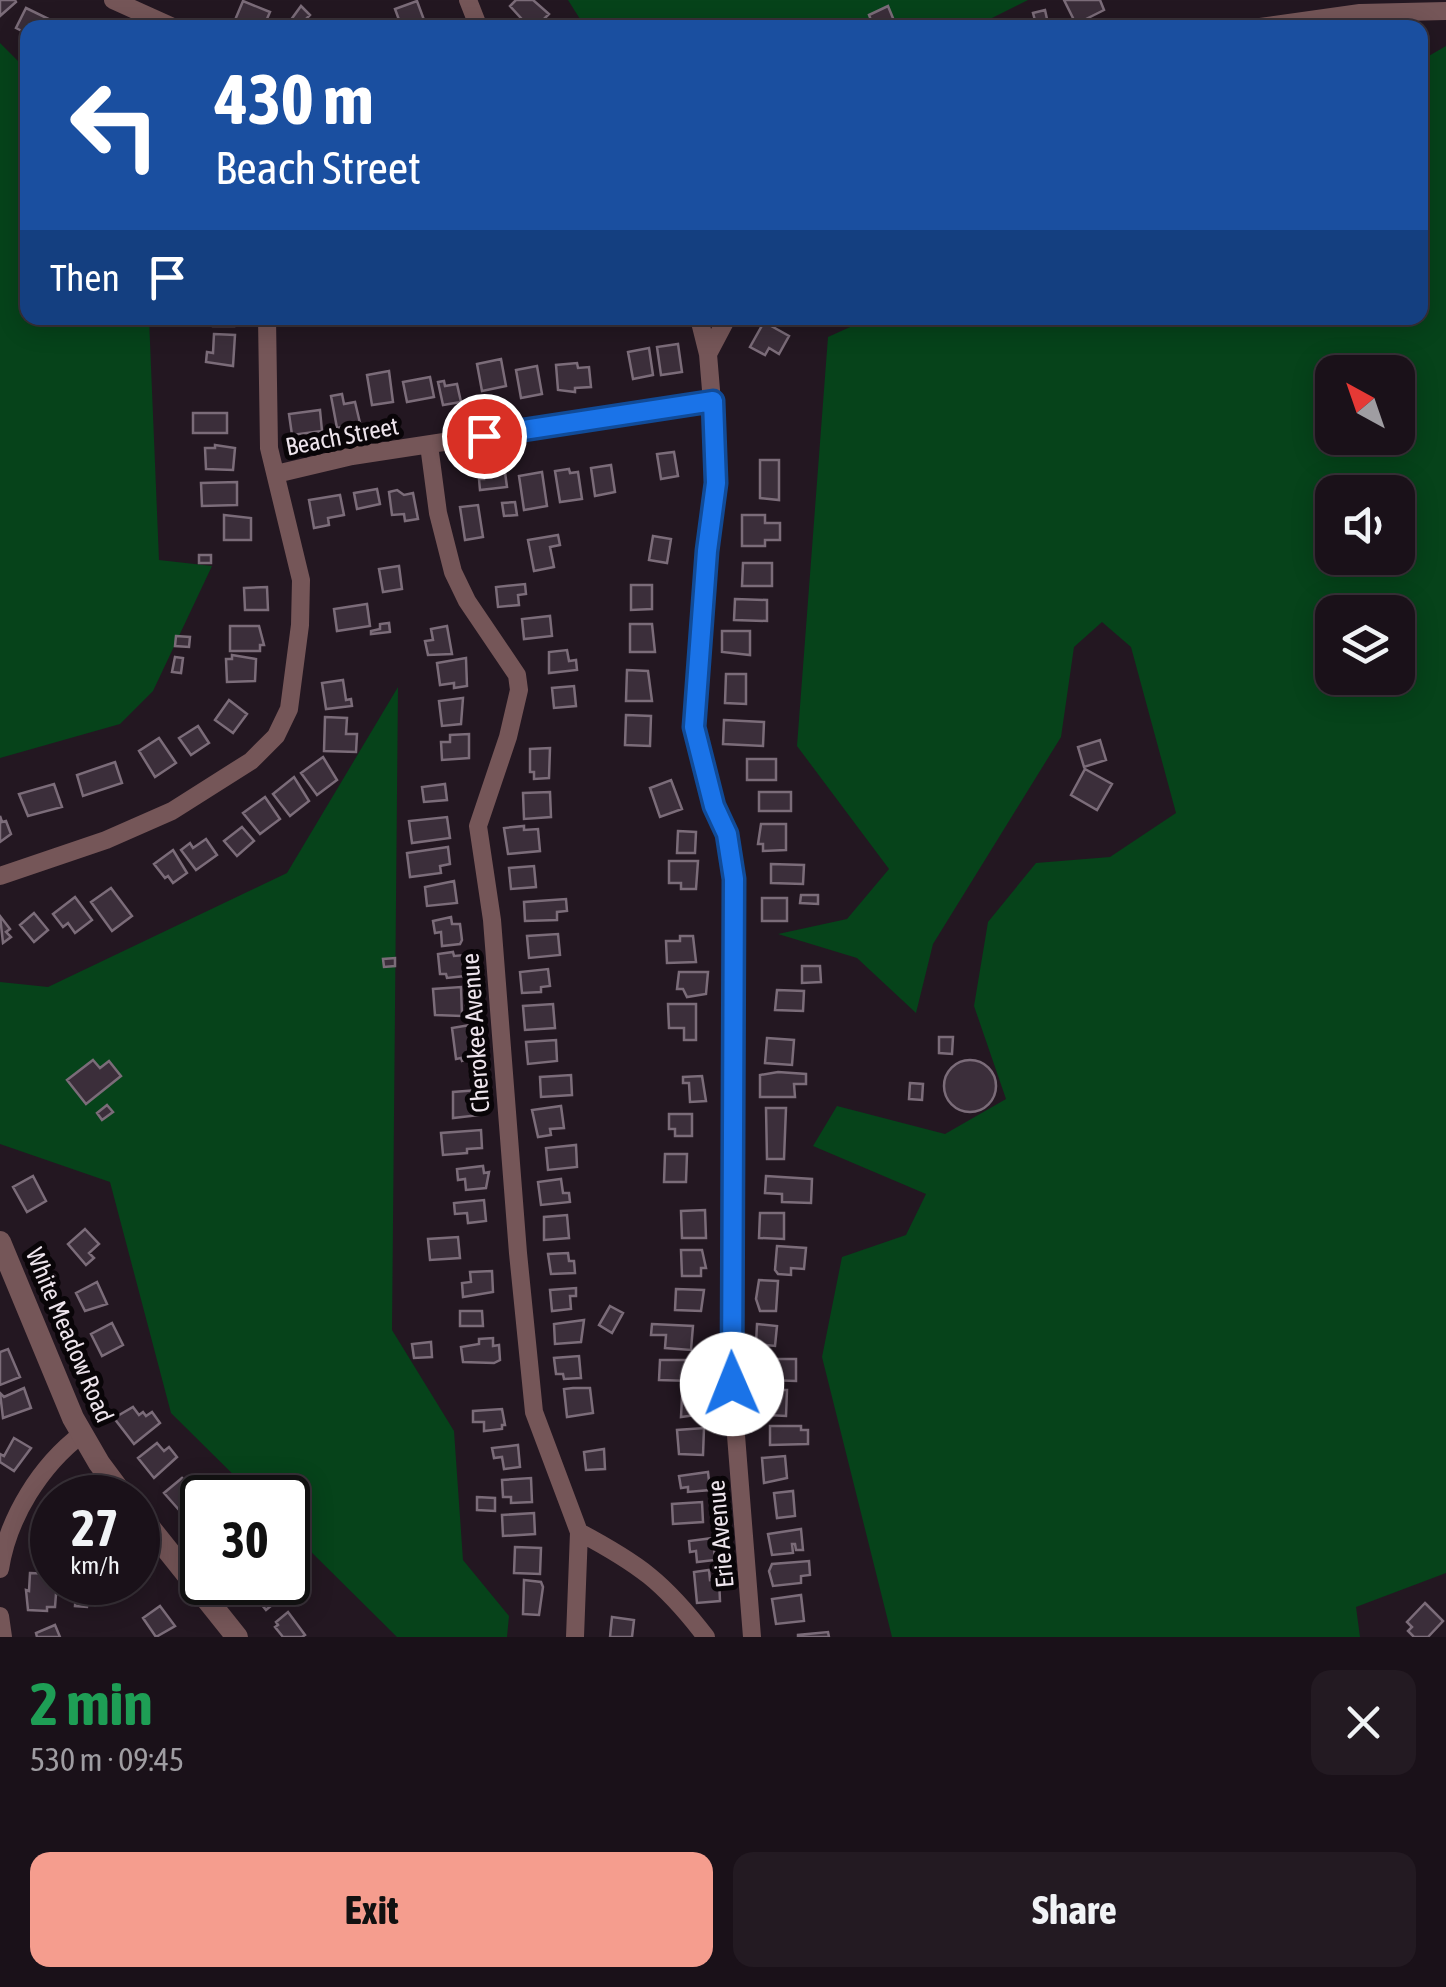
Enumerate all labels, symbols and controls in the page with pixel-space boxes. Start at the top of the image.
text: 430 m [215,59,374,139]
icon: left [50,60,180,190]
text: Beach Street [215,142,421,194]
icon: arrive [140,250,195,305]
text: Then [50,256,120,299]
north arrow [1315,355,1415,455]
map controls [1315,355,1415,695]
pin [442,394,527,479]
icon: arrive [457,409,512,464]
street label: Beach Street [283,411,401,461]
button: sound [1315,475,1415,575]
button: layers [1315,595,1415,695]
street label: Cherokee Avenue [455,952,495,1114]
street label: White Meadow Road [21,1244,119,1426]
position arrow [680,1332,784,1436]
speed limit sign: 30 [180,1475,310,1605]
street label: Erie Avenue [701,1479,739,1589]
text: 27 [71,1499,118,1557]
text: km/h [70,1551,120,1579]
text: 2 min [30,1669,153,1738]
button: close [1311,1670,1416,1775]
text: 530 m · 09:45 [30,1741,184,1778]
button: Exit [30,1852,713,1967]
button: Share [733,1852,1416,1967]

